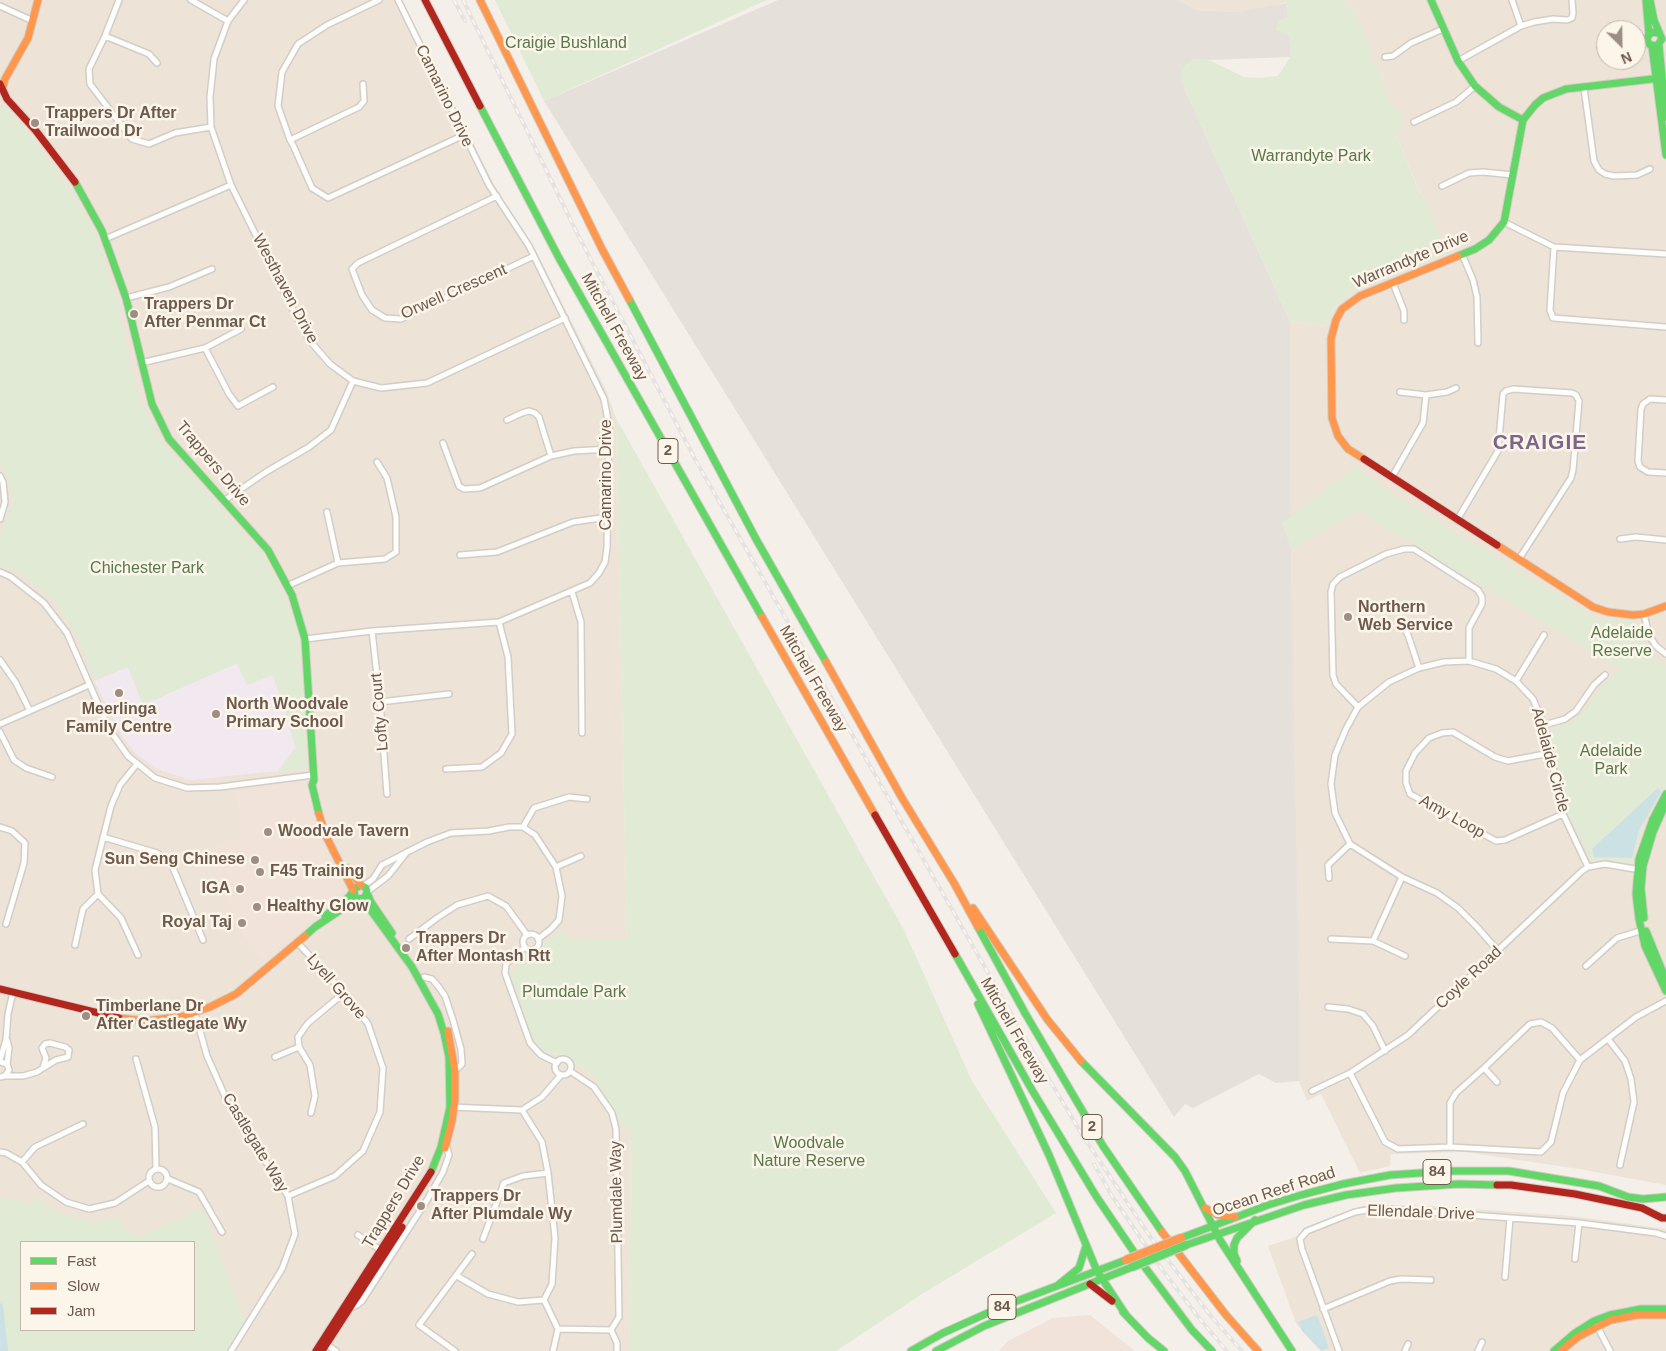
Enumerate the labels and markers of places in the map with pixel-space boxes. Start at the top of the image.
place label: Trappers Dr After Trailwood Dr [45,104,177,142]
marker: Trappers Dr After Trailwood Dr [29,117,41,129]
place label: Trappers Dr After Penmar Ct [144,295,266,333]
marker: Trappers Dr After Penmar Ct [128,308,140,320]
place label: Northern Web Service [1358,598,1453,636]
marker: Northern Web Service [1342,611,1354,623]
marker: Meerlinga Family Centre [113,687,125,699]
place label: North Woodvale Primary School [226,695,348,733]
place label: Meerlinga Family Centre [66,700,172,738]
marker: North Woodvale Primary School [210,708,222,720]
place label: Woodvale Tavern [278,822,409,842]
marker: Woodvale Tavern [262,826,274,838]
place label: Sun Seng Chinese [105,850,245,870]
marker: Sun Seng Chinese [249,854,261,866]
place label: F45 Training [270,862,364,882]
marker: F45 Training [254,866,266,878]
place label: IGA [202,879,230,899]
marker: IGA [234,883,246,895]
place label: Healthy Glow [267,897,368,917]
marker: Healthy Glow [251,901,263,913]
place label: Royal Taj [162,913,232,933]
marker: Royal Taj [236,917,248,929]
place label: Trappers Dr After Montash Rtt [416,929,550,967]
marker: Trappers Dr After Montash Rtt [400,942,412,954]
place label: Timberlane Dr After Castlegate Wy [96,997,247,1035]
marker: Timberlane Dr After Castlegate Wy [80,1010,92,1022]
place label: Trappers Dr After Plumdale Wy [431,1187,572,1225]
marker: Trappers Dr After Plumdale Wy [415,1200,427,1212]

